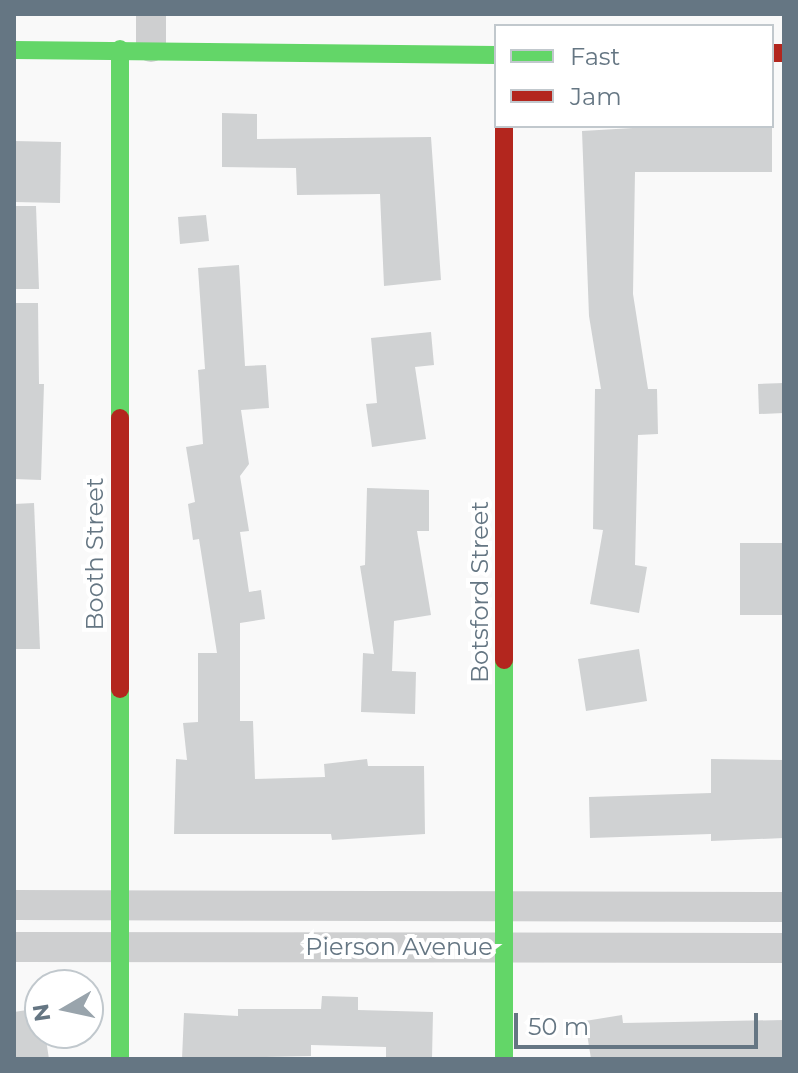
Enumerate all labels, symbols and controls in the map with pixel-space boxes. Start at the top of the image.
legend [494,24,774,128]
text: Fast [570,42,620,71]
text: Jam [570,82,622,111]
street label: Booth Street [81,477,109,631]
street label: Botsford Street [466,501,494,683]
street label: Pierson Avenue [305,933,493,961]
north arrow [24,969,104,1049]
scale bar [518,997,762,1047]
text: N [27,1002,57,1023]
text: 50 m [528,1012,589,1041]

